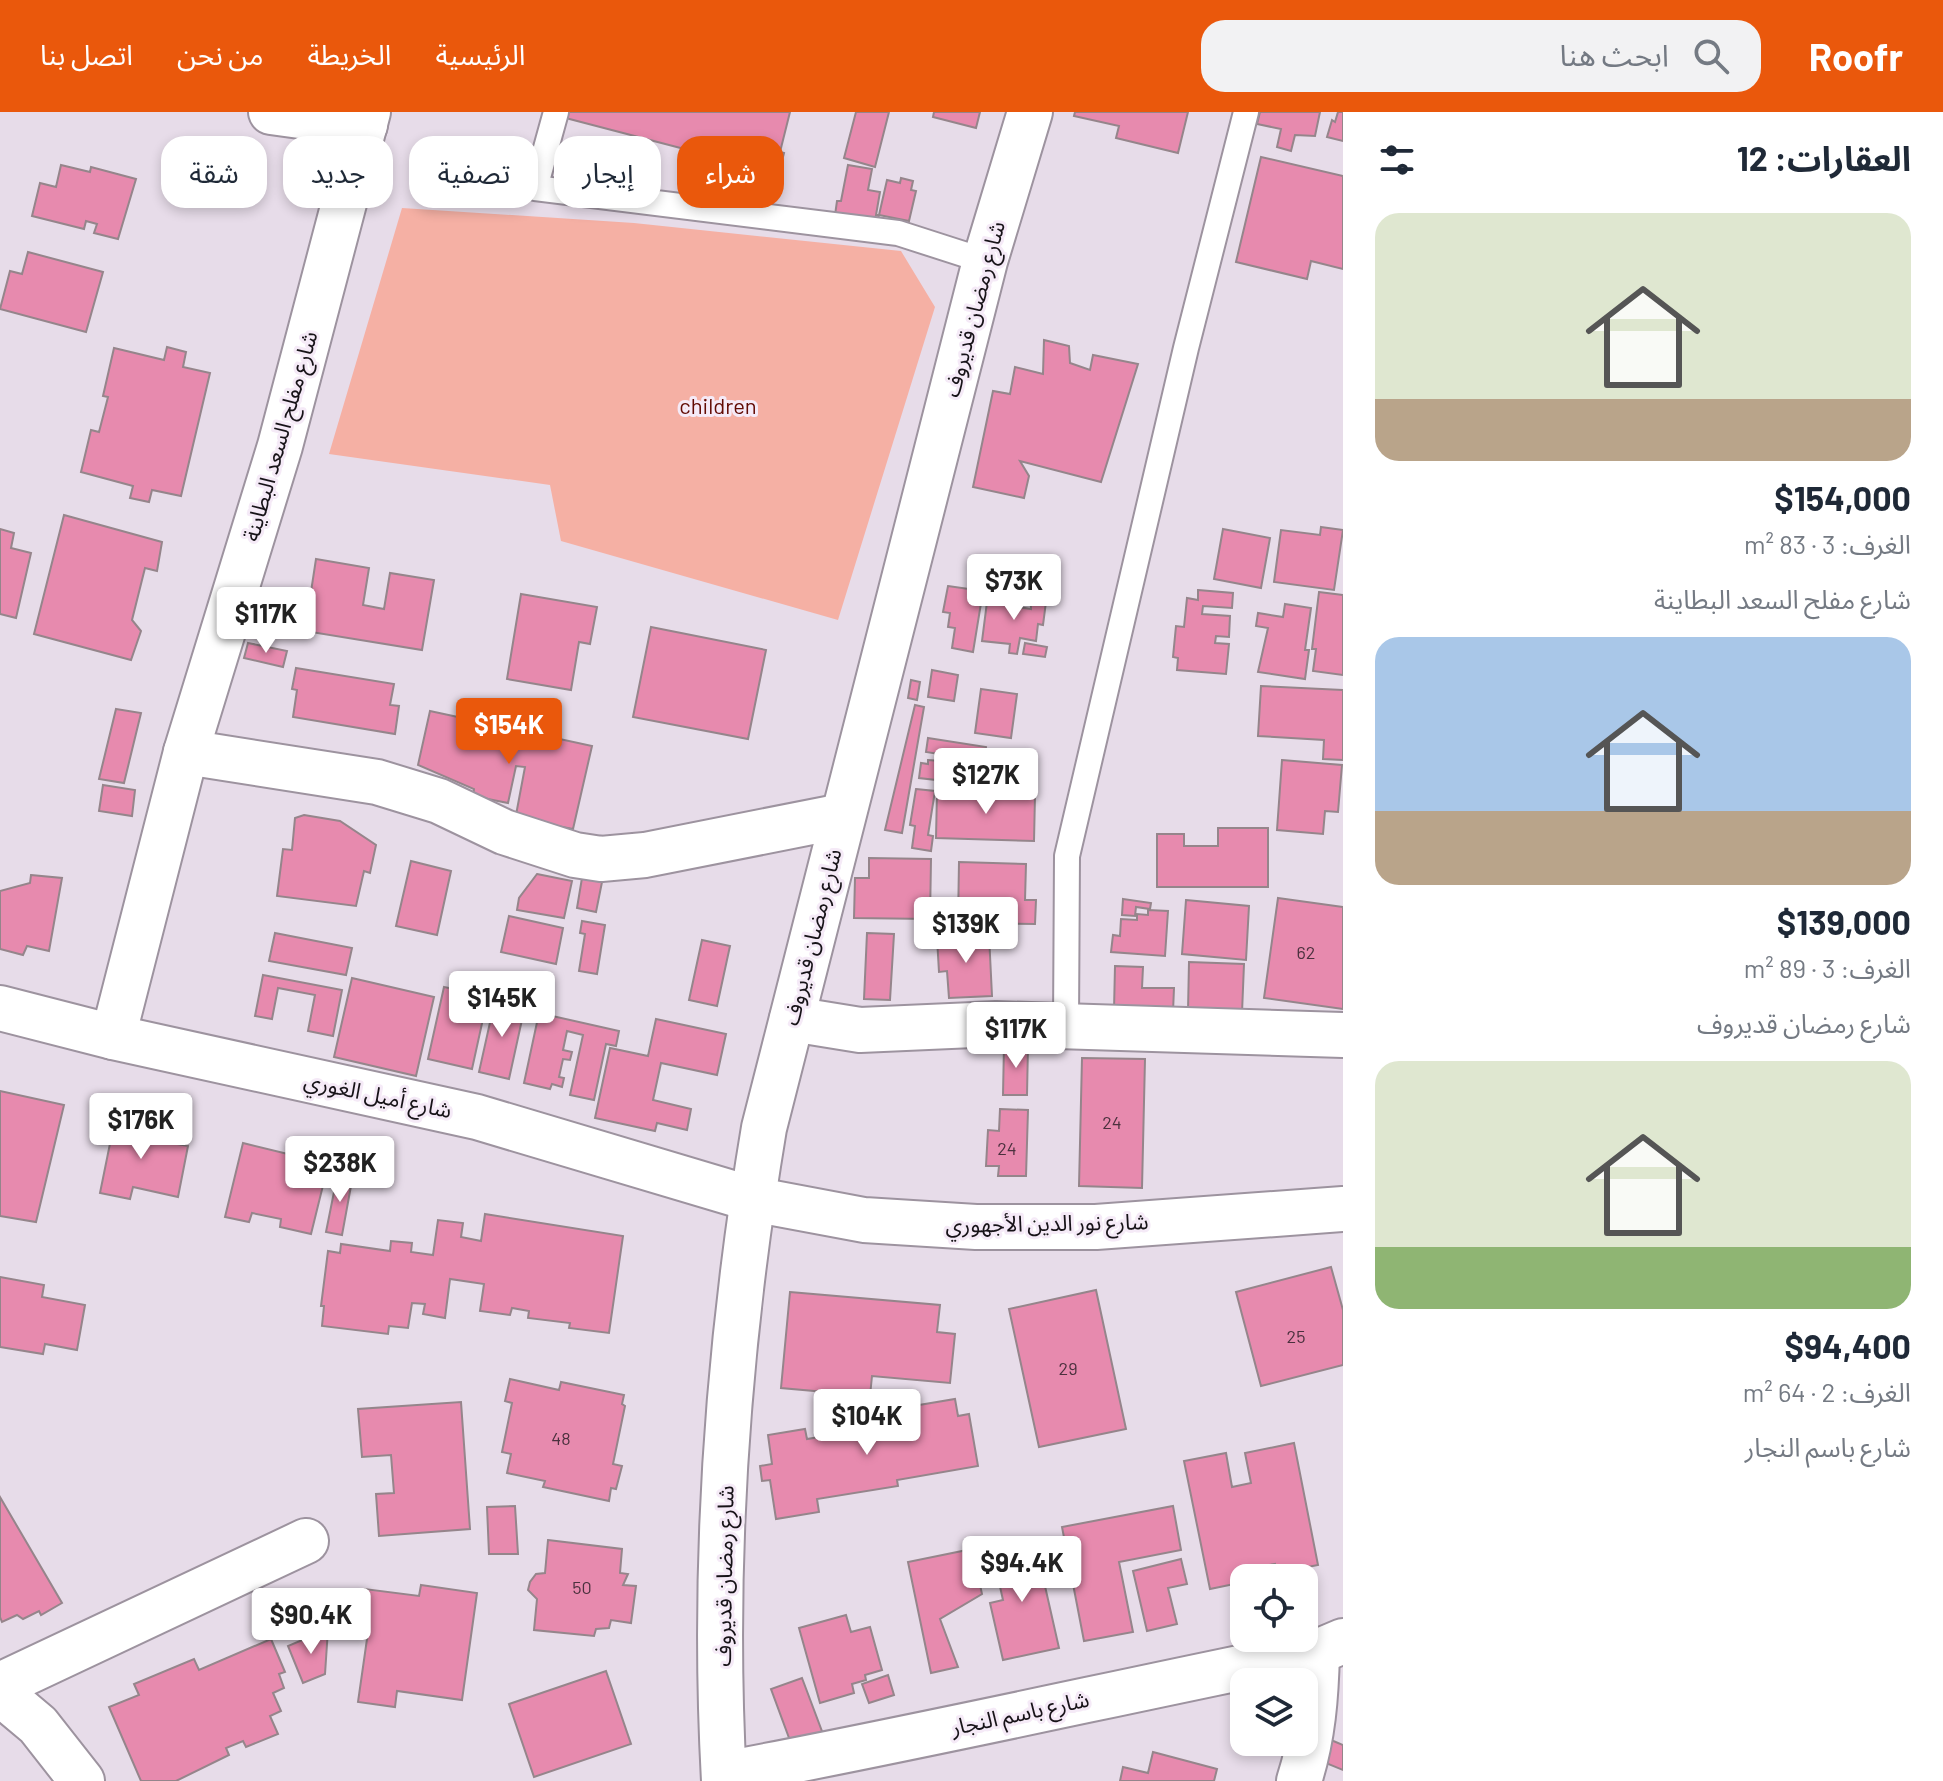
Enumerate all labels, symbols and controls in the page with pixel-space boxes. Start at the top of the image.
search box [1201,20,1761,92]
text: Roofr [1809,33,1903,79]
icon: search [1689,34,1733,78]
text: ابحث هنا [1560,36,1669,72]
text: اتصل بنا [40,37,133,71]
text: من نحن [177,37,264,71]
text: الخريطة [308,37,391,71]
text: الرئيسية [435,37,525,71]
chip: شقة [161,136,267,208]
chip: جديد [283,136,393,208]
chip: تصفية [409,136,538,208]
chip: إيجار [554,136,661,208]
chip: شراء [677,136,784,208]
text: العقارات: 12 [1737,137,1911,178]
icon: filters [1375,138,1419,182]
street label: شارع رمضان قديروف [937,218,1014,401]
icon: home [1571,265,1715,409]
street label: شارع مفلح السعد البطاينة [237,328,326,545]
park label: children [679,392,757,418]
text: $154,000 [1774,477,1911,518]
text: الغرف: 3 · 83 m² [1744,528,1911,559]
pin: $73K [967,554,1061,622]
text: $73K [985,564,1043,595]
text: شارع مفلح السعد البطاينة [1654,583,1911,614]
pin: $117K [210,587,322,655]
text: $117K [235,597,297,628]
icon: home [1571,689,1715,833]
pin: $154K [453,698,565,766]
text: $154K [474,708,544,739]
pin: $127K [930,748,1042,816]
text: $127K [952,758,1020,789]
street label: شارع رمضان قديروف [777,846,850,1029]
pin: $139K [910,897,1022,965]
text: $139,000 [1777,901,1911,942]
text: $139K [932,907,1000,938]
house number: 62 [1297,941,1315,963]
text: الغرف: 3 · 89 m² [1744,952,1911,983]
pin: $145K [446,971,558,1039]
text: $145K [467,981,537,1012]
pin: $117K [960,1002,1072,1070]
text: شارع رمضان قديروف [1697,1007,1911,1038]
text: $117K [985,1012,1047,1043]
street label: شارع أميل الغوري [301,1066,454,1127]
pin: $176K [85,1093,197,1161]
text: $176K [107,1103,175,1134]
house number: 24 [1102,1111,1122,1133]
icon: home [1571,1113,1715,1257]
pin: $238K [284,1136,396,1204]
house number: 24 [997,1137,1017,1159]
text: $238K [303,1146,377,1177]
street label: شارع نور الدين الأجهوري [945,1207,1149,1242]
house number: 25 [1287,1325,1305,1347]
text: $94,400 [1785,1325,1911,1366]
house number: 29 [1058,1357,1078,1379]
text: الغرف: 2 · 64 m² [1743,1376,1911,1407]
pin: $104K [811,1389,923,1457]
text: $104K [832,1399,902,1430]
house number: 48 [551,1427,571,1449]
text: شارع باسم النجار [1745,1431,1911,1462]
street label: شارع رمضان قديروف [708,1485,743,1667]
pin: $94.4K [957,1536,1087,1604]
text: $94.4K [980,1546,1064,1577]
map controls [1230,1564,1318,1756]
button: locate [1230,1564,1318,1652]
house number: 50 [572,1576,592,1598]
pin: $90.4K [246,1588,376,1656]
text: $90.4K [270,1598,352,1629]
button: layers [1230,1668,1318,1756]
street label: شارع باسم النجار [947,1685,1092,1744]

